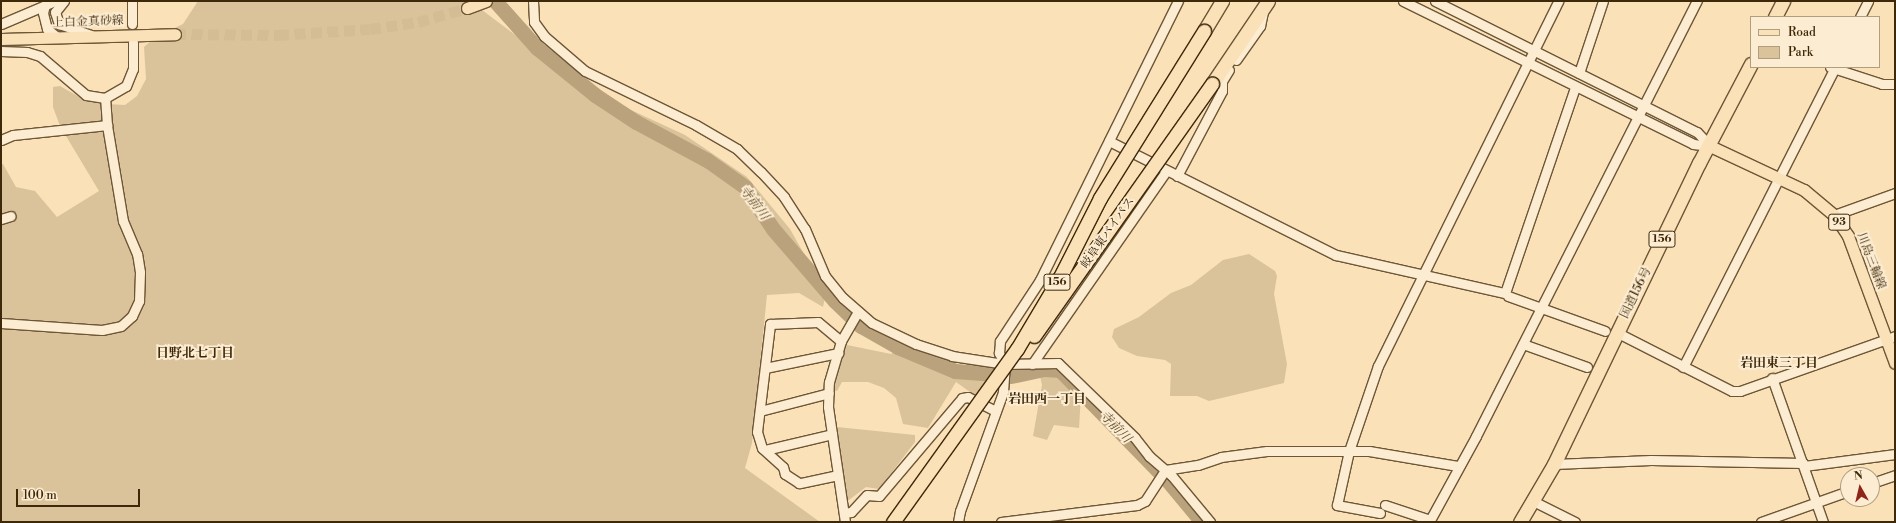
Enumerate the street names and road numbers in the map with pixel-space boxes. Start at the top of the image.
street label: 上白金真砂線 [52,14,124,30]
street label: 岐阜東バイパス [1078,194,1138,272]
road number: 93 [1828,213,1850,231]
road number: 156 [1648,230,1676,248]
street label: 川島三輪線 [1854,230,1888,292]
street label: 国道156号 [1617,265,1655,321]
road number: 156 [1043,273,1071,291]

